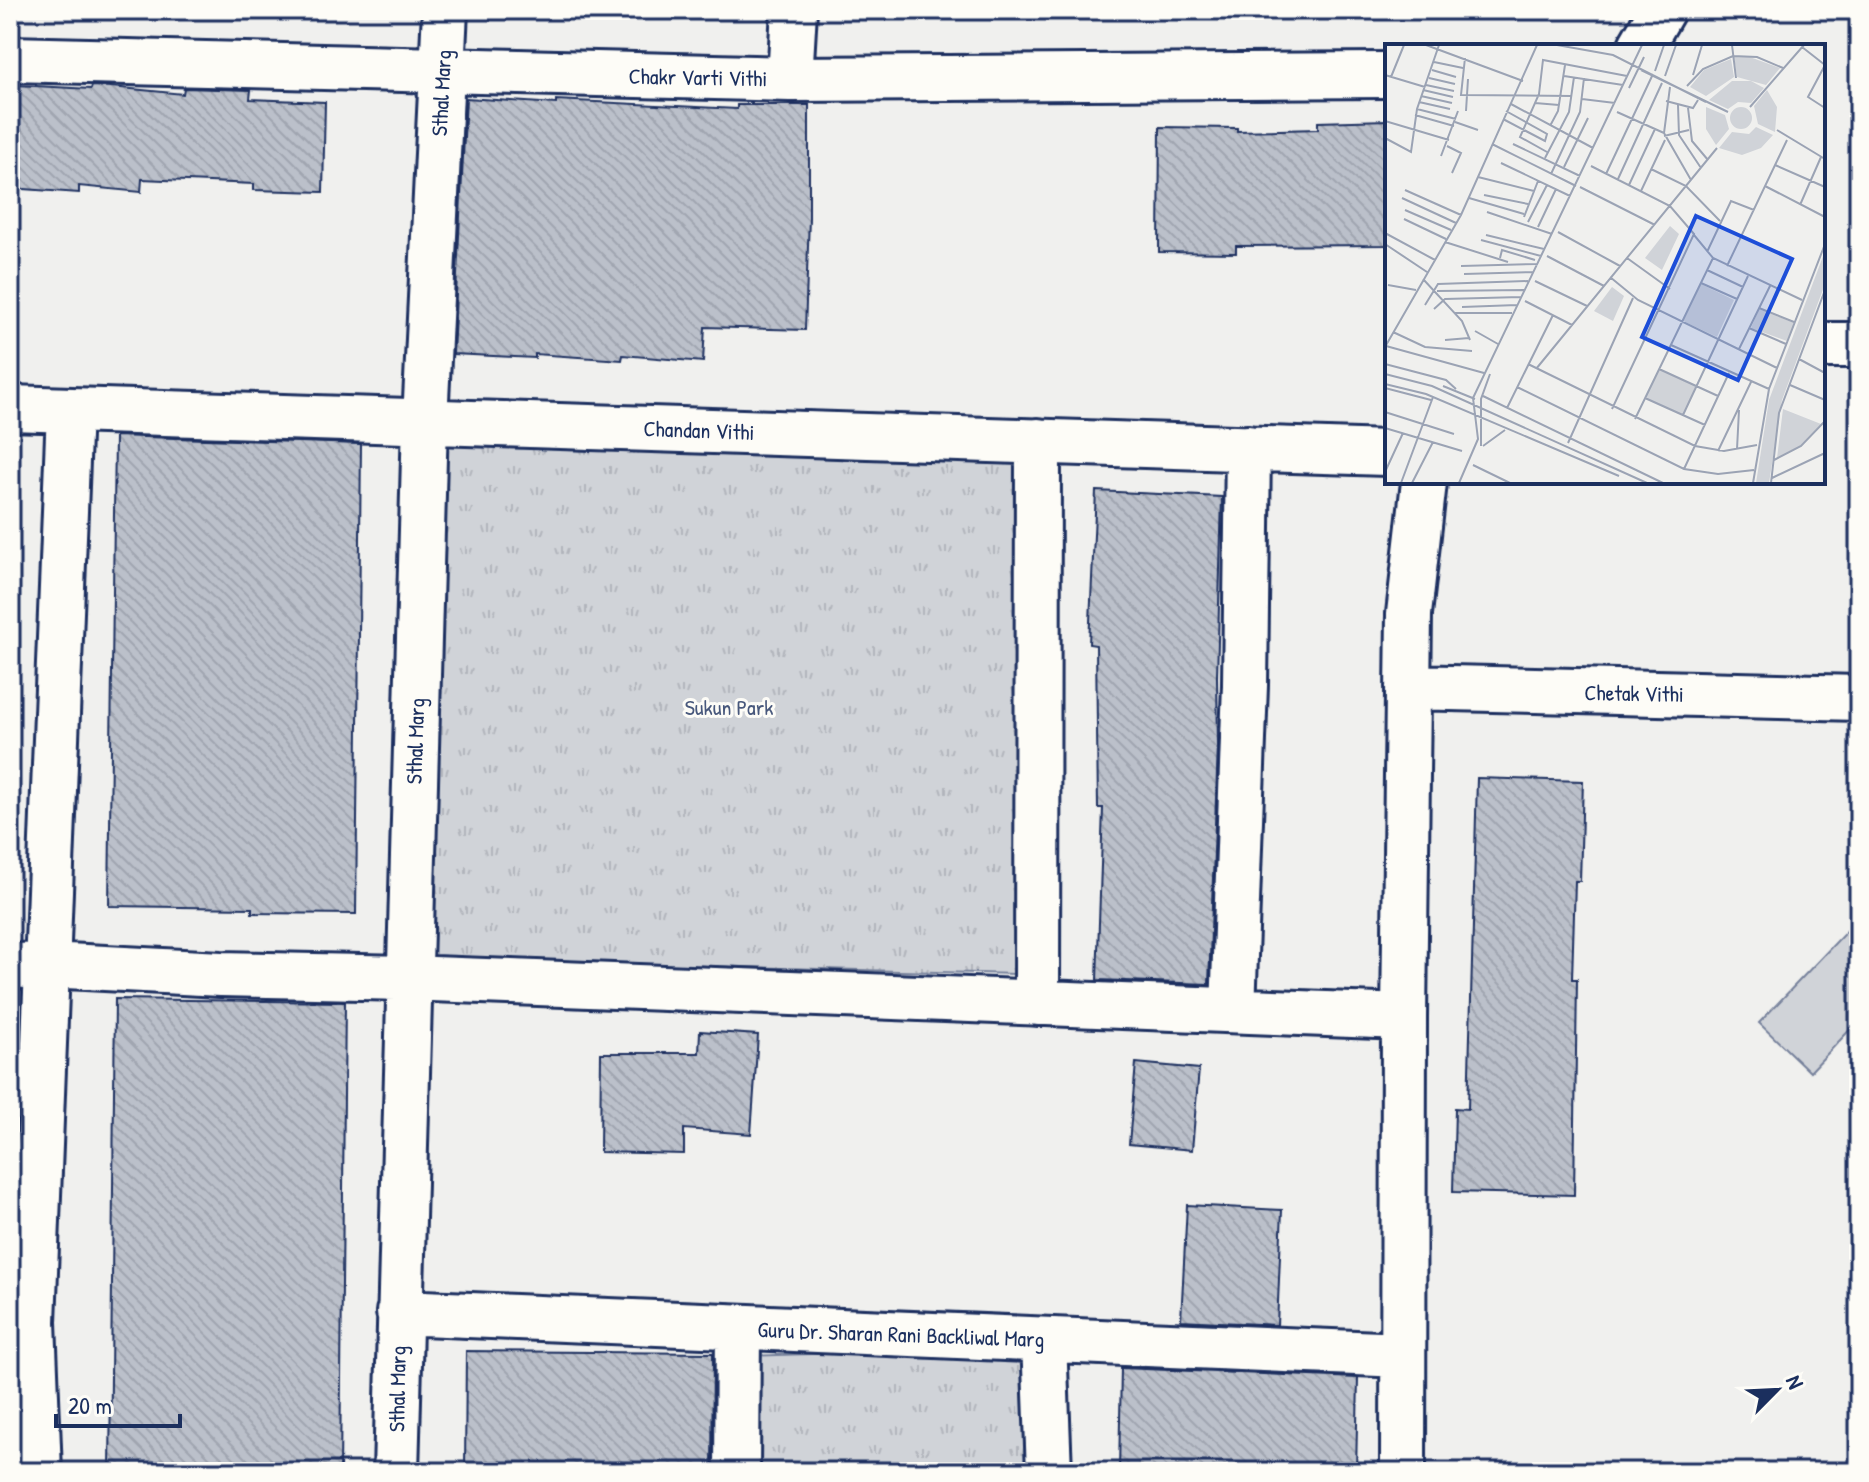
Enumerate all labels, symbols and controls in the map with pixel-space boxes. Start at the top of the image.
inset map [1385,44,1825,484]
street label: Sthal Marg [424,49,458,137]
street label: Chakr Varti Vithi [628,61,768,93]
street label: Chandan Vithi [643,413,755,447]
street label: Chetak Vithi [1584,677,1684,709]
park label: Sukun Park [685,692,773,722]
street label: Sthal Marg [399,697,431,785]
street label: Guru Dr. Sharan Rani Backliwal Marg [757,1314,1045,1354]
street label: Sthal Marg [381,1346,413,1432]
north arrow [1737,1350,1817,1430]
text: N [1779,1370,1811,1394]
scale bar [56,1378,180,1428]
text: 20 m [68,1389,112,1421]

